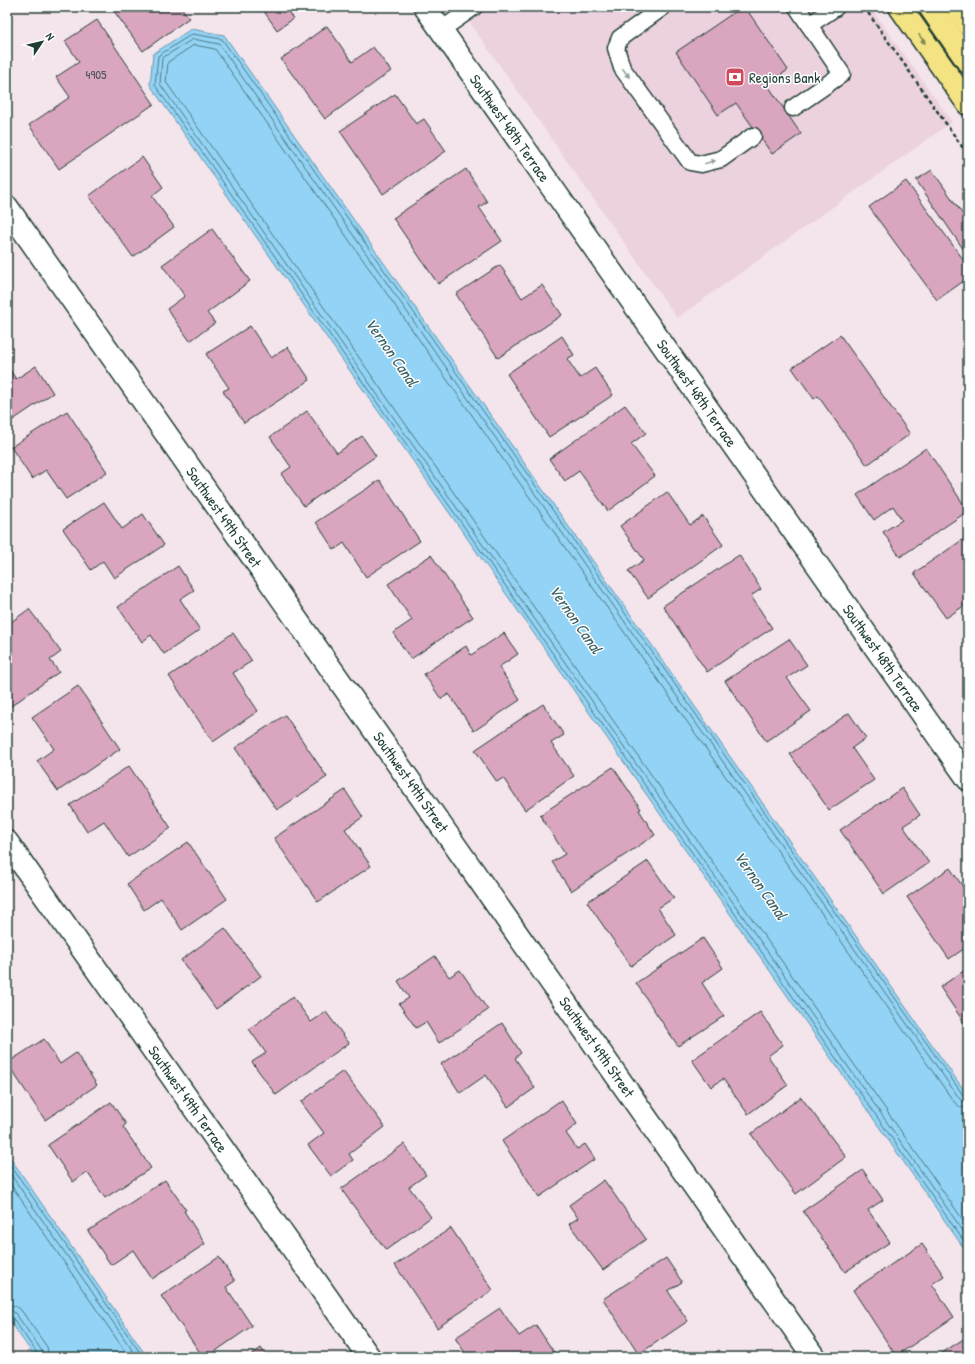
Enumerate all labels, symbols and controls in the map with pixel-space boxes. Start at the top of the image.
north arrow [22,22,62,62]
text: N [43,30,58,43]
one-way arrow [918,34,926,44]
house number: 4905 [86,65,107,83]
bank icon: Regions Bank [724,66,746,88]
place label: Regions Bank [749,67,820,88]
one-way arrow [622,68,630,79]
street label: Southwest 48th Terrace [465,70,555,186]
one-way arrow [704,159,716,165]
water label: Vernon Canal [360,313,424,391]
street label: Southwest 48th Terrace [652,335,742,451]
street label: Southwest 49th Street [181,462,267,572]
water label: Vernon Canal [544,580,608,658]
street label: Southwest 48th Terrace [838,600,928,716]
street label: Southwest 49th Street [368,727,454,837]
water label: Vernon Canal [729,846,793,924]
street label: Southwest 49th Street [554,992,640,1102]
street label: Southwest 49th Terrace [143,1041,233,1157]

